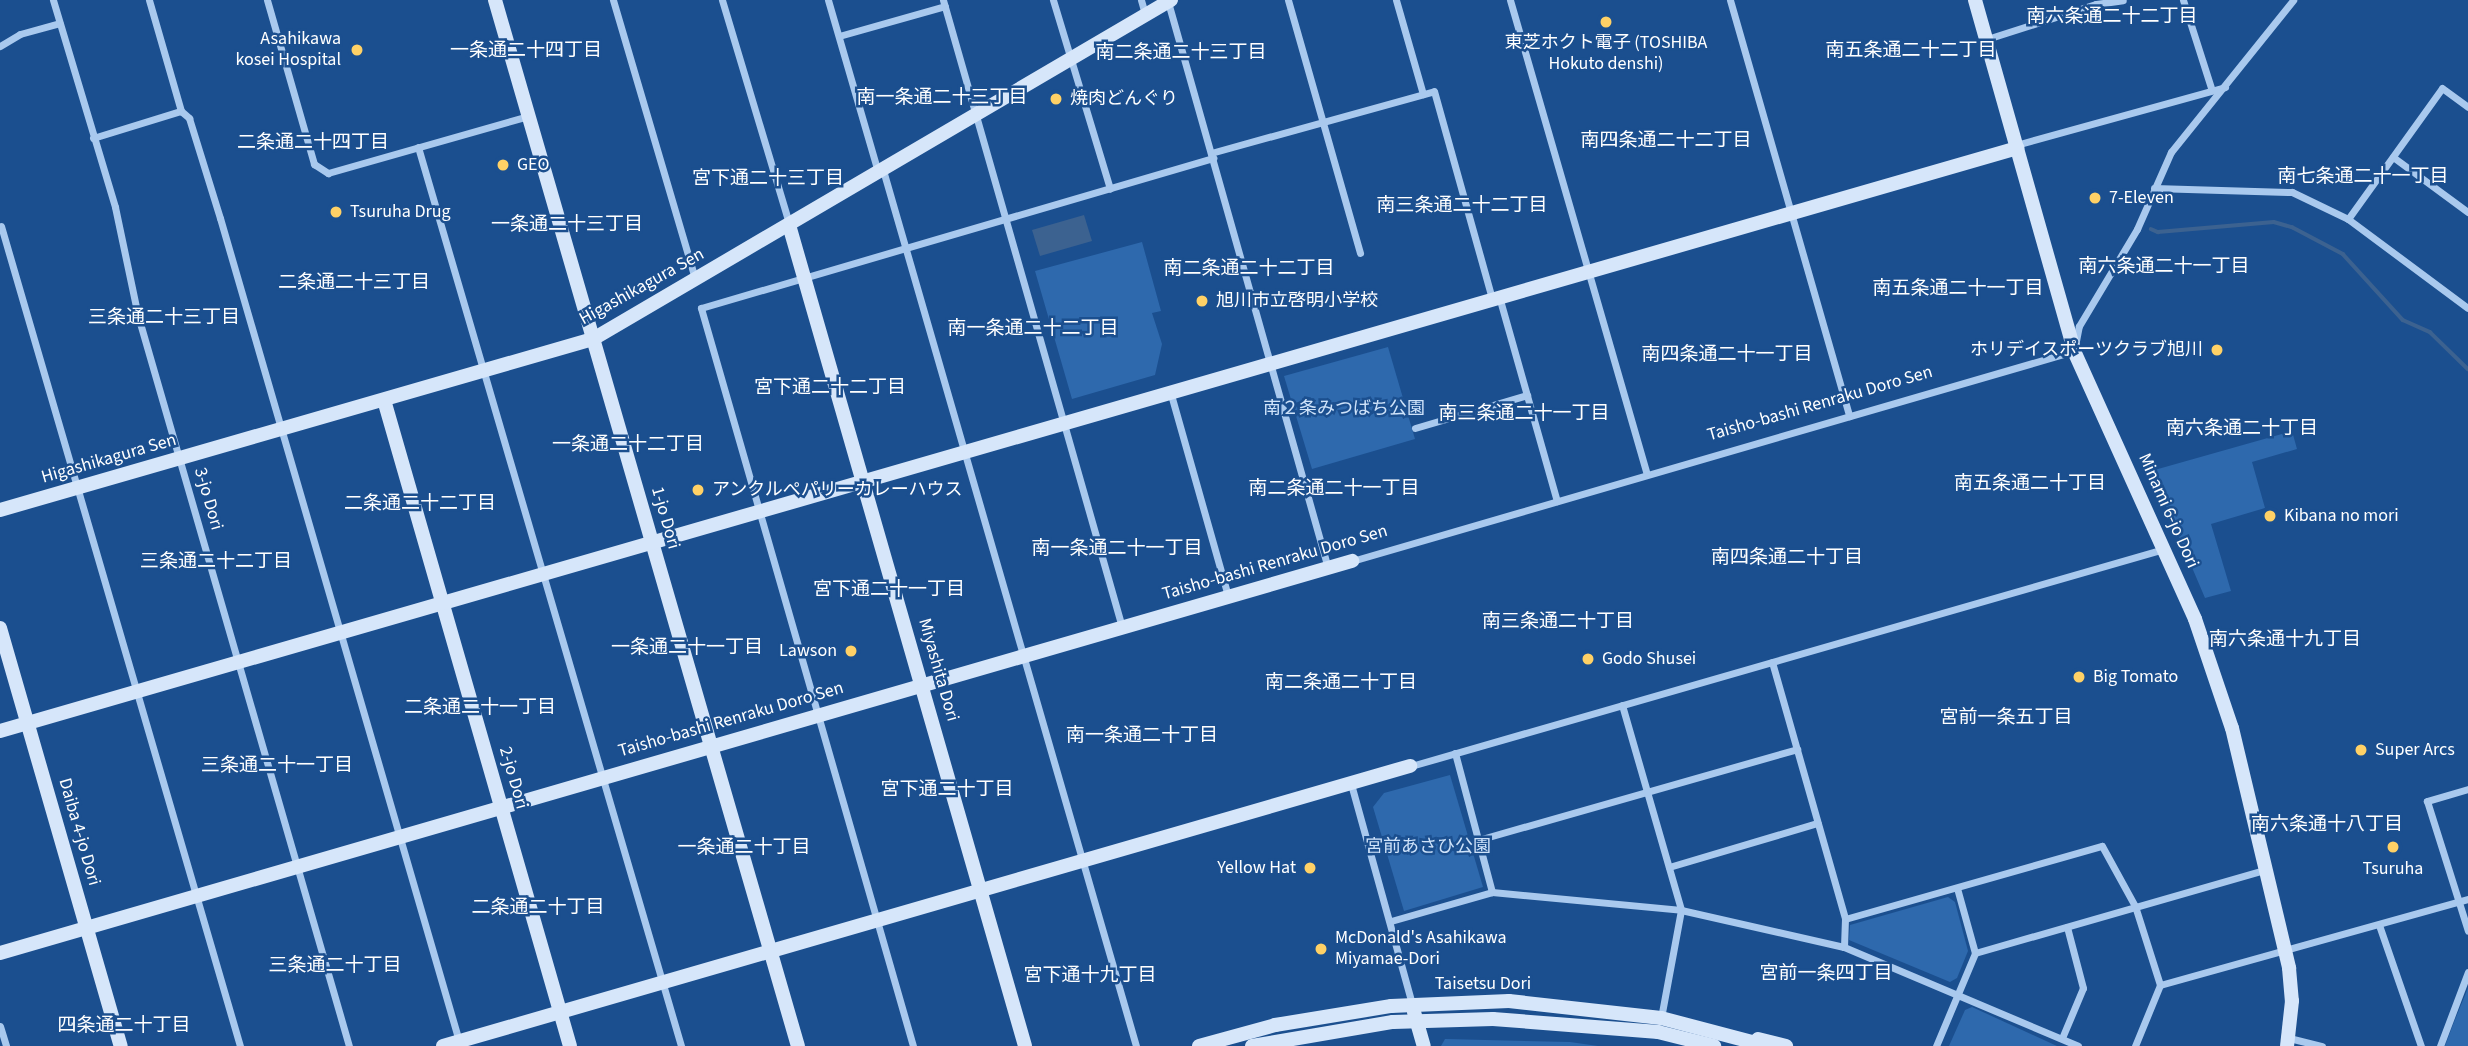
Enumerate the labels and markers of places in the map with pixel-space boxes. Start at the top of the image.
marker: 東芝ホクト電子 (TOSHIBA Hokuto denshi) [1598,14,1614,30]
place label: Asahikawa kosei Hospital [235,29,341,72]
place label: 東芝ホクト電子 (TOSHIBA Hokuto denshi) [1505,33,1707,76]
marker: Asahikawa kosei Hospital [347,40,367,60]
place label: 焼肉どんぐり [1070,88,1178,110]
marker: 焼肉どんぐり [1048,91,1064,107]
place label: GEO [517,154,550,176]
marker: GEO [495,157,511,173]
place label: 7-Eleven [2109,187,2174,209]
marker: 7-Eleven [2087,190,2103,206]
place label: Tsuruha Drug [350,201,451,223]
marker: Tsuruha Drug [328,204,344,220]
place label: 旭川市立啓明小学校 [1216,290,1378,312]
marker: 旭川市立啓明小学校 [1194,293,1210,309]
place label: ホリデイスポーツクラブ旭川 [1969,339,2203,361]
marker: ホリデイスポーツクラブ旭川 [2209,342,2225,358]
place label: アンクルぺパリーカレーハウス [712,479,964,501]
marker: アンクルぺパリーカレーハウス [690,482,706,498]
place label: Kibana no mori [2284,505,2399,527]
marker: Kibana no mori [2262,508,2278,524]
place label: Lawson [779,640,837,662]
marker: Lawson [843,643,859,659]
place label: Godo Shusei [1602,648,1696,670]
marker: Godo Shusei [1580,651,1596,667]
place label: Big Tomato [2093,666,2178,688]
marker: Big Tomato [2071,669,2087,685]
place label: Super Arcs [2375,739,2455,761]
marker: Super Arcs [2353,742,2369,758]
marker: Tsuruha [2385,839,2401,855]
place label: Yellow Hat [1217,857,1296,879]
place label: Tsuruha [2363,858,2423,880]
marker: Yellow Hat [1302,860,1318,876]
place label: McDonald's Asahikawa Miyamae-Dori [1335,928,1507,970]
marker: McDonald's Asahikawa Miyamae-Dori [1313,941,1329,957]

